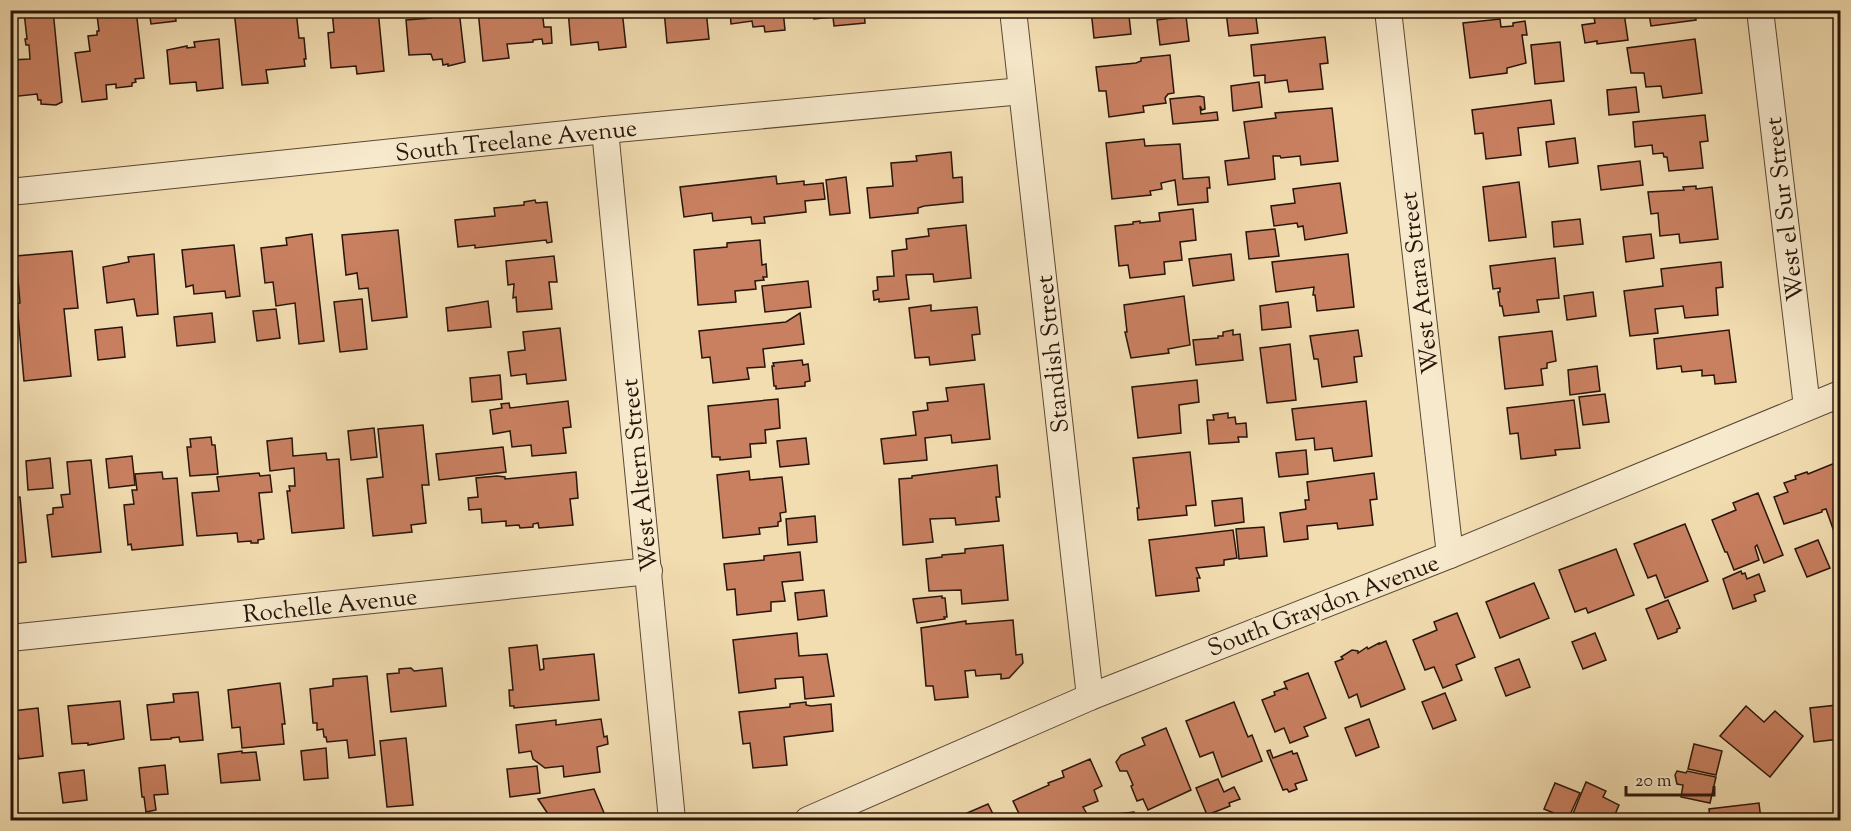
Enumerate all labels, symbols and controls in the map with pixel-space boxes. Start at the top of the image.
street label: South Treelane Avenue [394,112,639,172]
street label: West el Sur Street [1758,115,1814,303]
street label: West Atara Street [1393,190,1449,376]
street label: Standish Street [1029,273,1079,434]
street label: West Altern Street [614,377,668,573]
street label: South Graydon Avenue [1203,547,1444,667]
street label: Rochelle Avenue [241,581,419,633]
scale bar [1626,759,1714,797]
text: 20 m [1635,769,1672,795]

